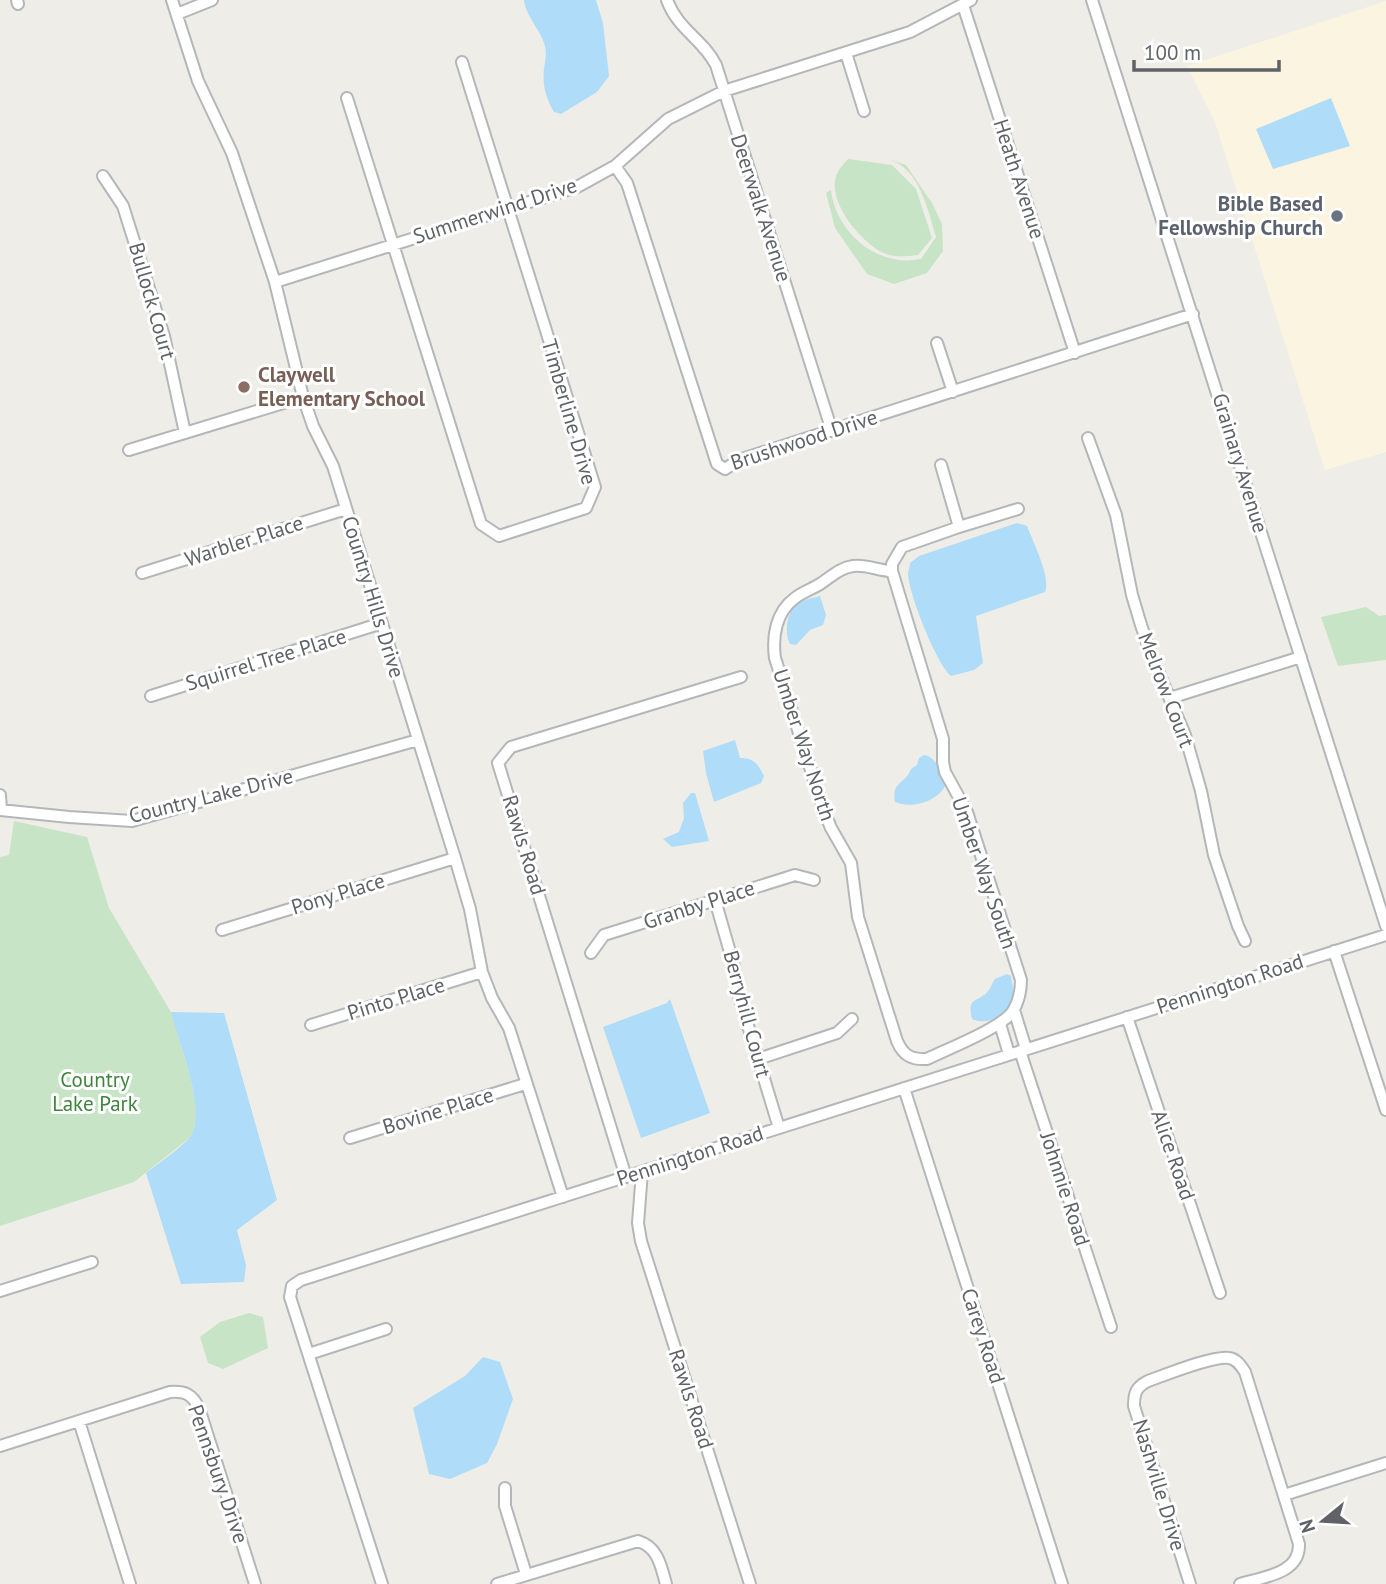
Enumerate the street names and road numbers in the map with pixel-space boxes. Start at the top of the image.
street label: Heath Avenue [987,116,1052,242]
street label: Deerwalk Avenue [725,130,798,285]
street label: Summerwind Drive [409,171,580,250]
street label: Bullock Court [123,239,182,362]
street label: Timberline Drive [536,336,603,488]
street label: Grainary Avenue [1206,390,1275,536]
street label: Brushwood Drive [727,403,881,476]
street label: Warbler Place [181,509,306,572]
street label: Country Hills Drive [336,513,411,681]
street label: Squirrel Tree Place [182,622,349,697]
street label: Melrow Court [1132,629,1201,751]
street label: Umber Way North [767,665,842,824]
street label: Country Lake Drive [126,762,296,829]
street label: Rawls Road [496,792,552,898]
street label: Umber Way South [946,793,1023,952]
street label: Pony Place [288,867,388,921]
street label: Granby Place [640,874,758,935]
street label: Berryhill Court [718,947,777,1080]
street label: Pennington Road [1153,947,1307,1020]
street label: Pinto Place [344,971,448,1026]
street label: Bovine Place [379,1081,497,1140]
street label: Alice Road [1145,1106,1202,1204]
street label: Pennington Road [613,1119,767,1192]
street label: Johnnie Road [1034,1128,1097,1249]
street label: Carey Road [955,1285,1012,1387]
street label: Rawls Road [663,1346,720,1452]
street label: Pennsbury Drive [182,1401,255,1547]
street label: Nashville Drive [1127,1416,1192,1554]

